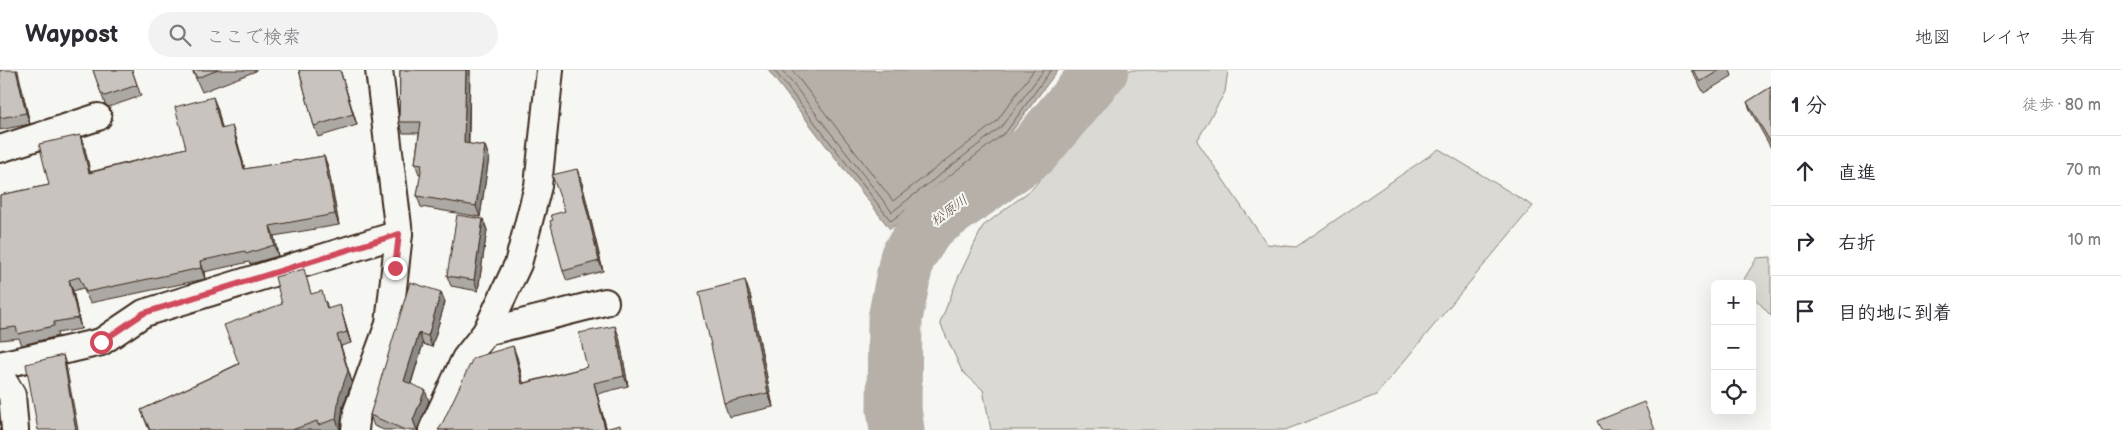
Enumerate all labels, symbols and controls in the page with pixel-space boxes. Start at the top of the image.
search box [148,12,498,57]
text: Waypost [25,20,118,49]
icon: search [166,21,194,49]
text: ここで検索 [206,26,301,49]
text: 地図 [1915,27,1951,48]
text: レイヤ [1979,27,2032,48]
text: 共有 [2060,27,2096,48]
text: 1 分 [1791,93,1827,118]
text: 徒歩 · 80 m [2022,96,2101,115]
icon: ahead [1791,157,1819,185]
text: 70 m [2066,161,2101,180]
text: 直進 [1838,162,1876,185]
water label: 松原川 [927,191,971,230]
icon: right [1791,227,1819,255]
text: 10 m [2068,231,2101,250]
text: 右折 [1838,232,1876,255]
route end [384,257,407,280]
map controls [1711,280,1756,415]
button: + [1711,280,1756,325]
icon: arrive [1791,297,1819,325]
text: 目的地に到着 [1838,302,1952,325]
button: − [1711,325,1756,370]
route start [90,331,113,354]
button: locate [1711,370,1756,415]

